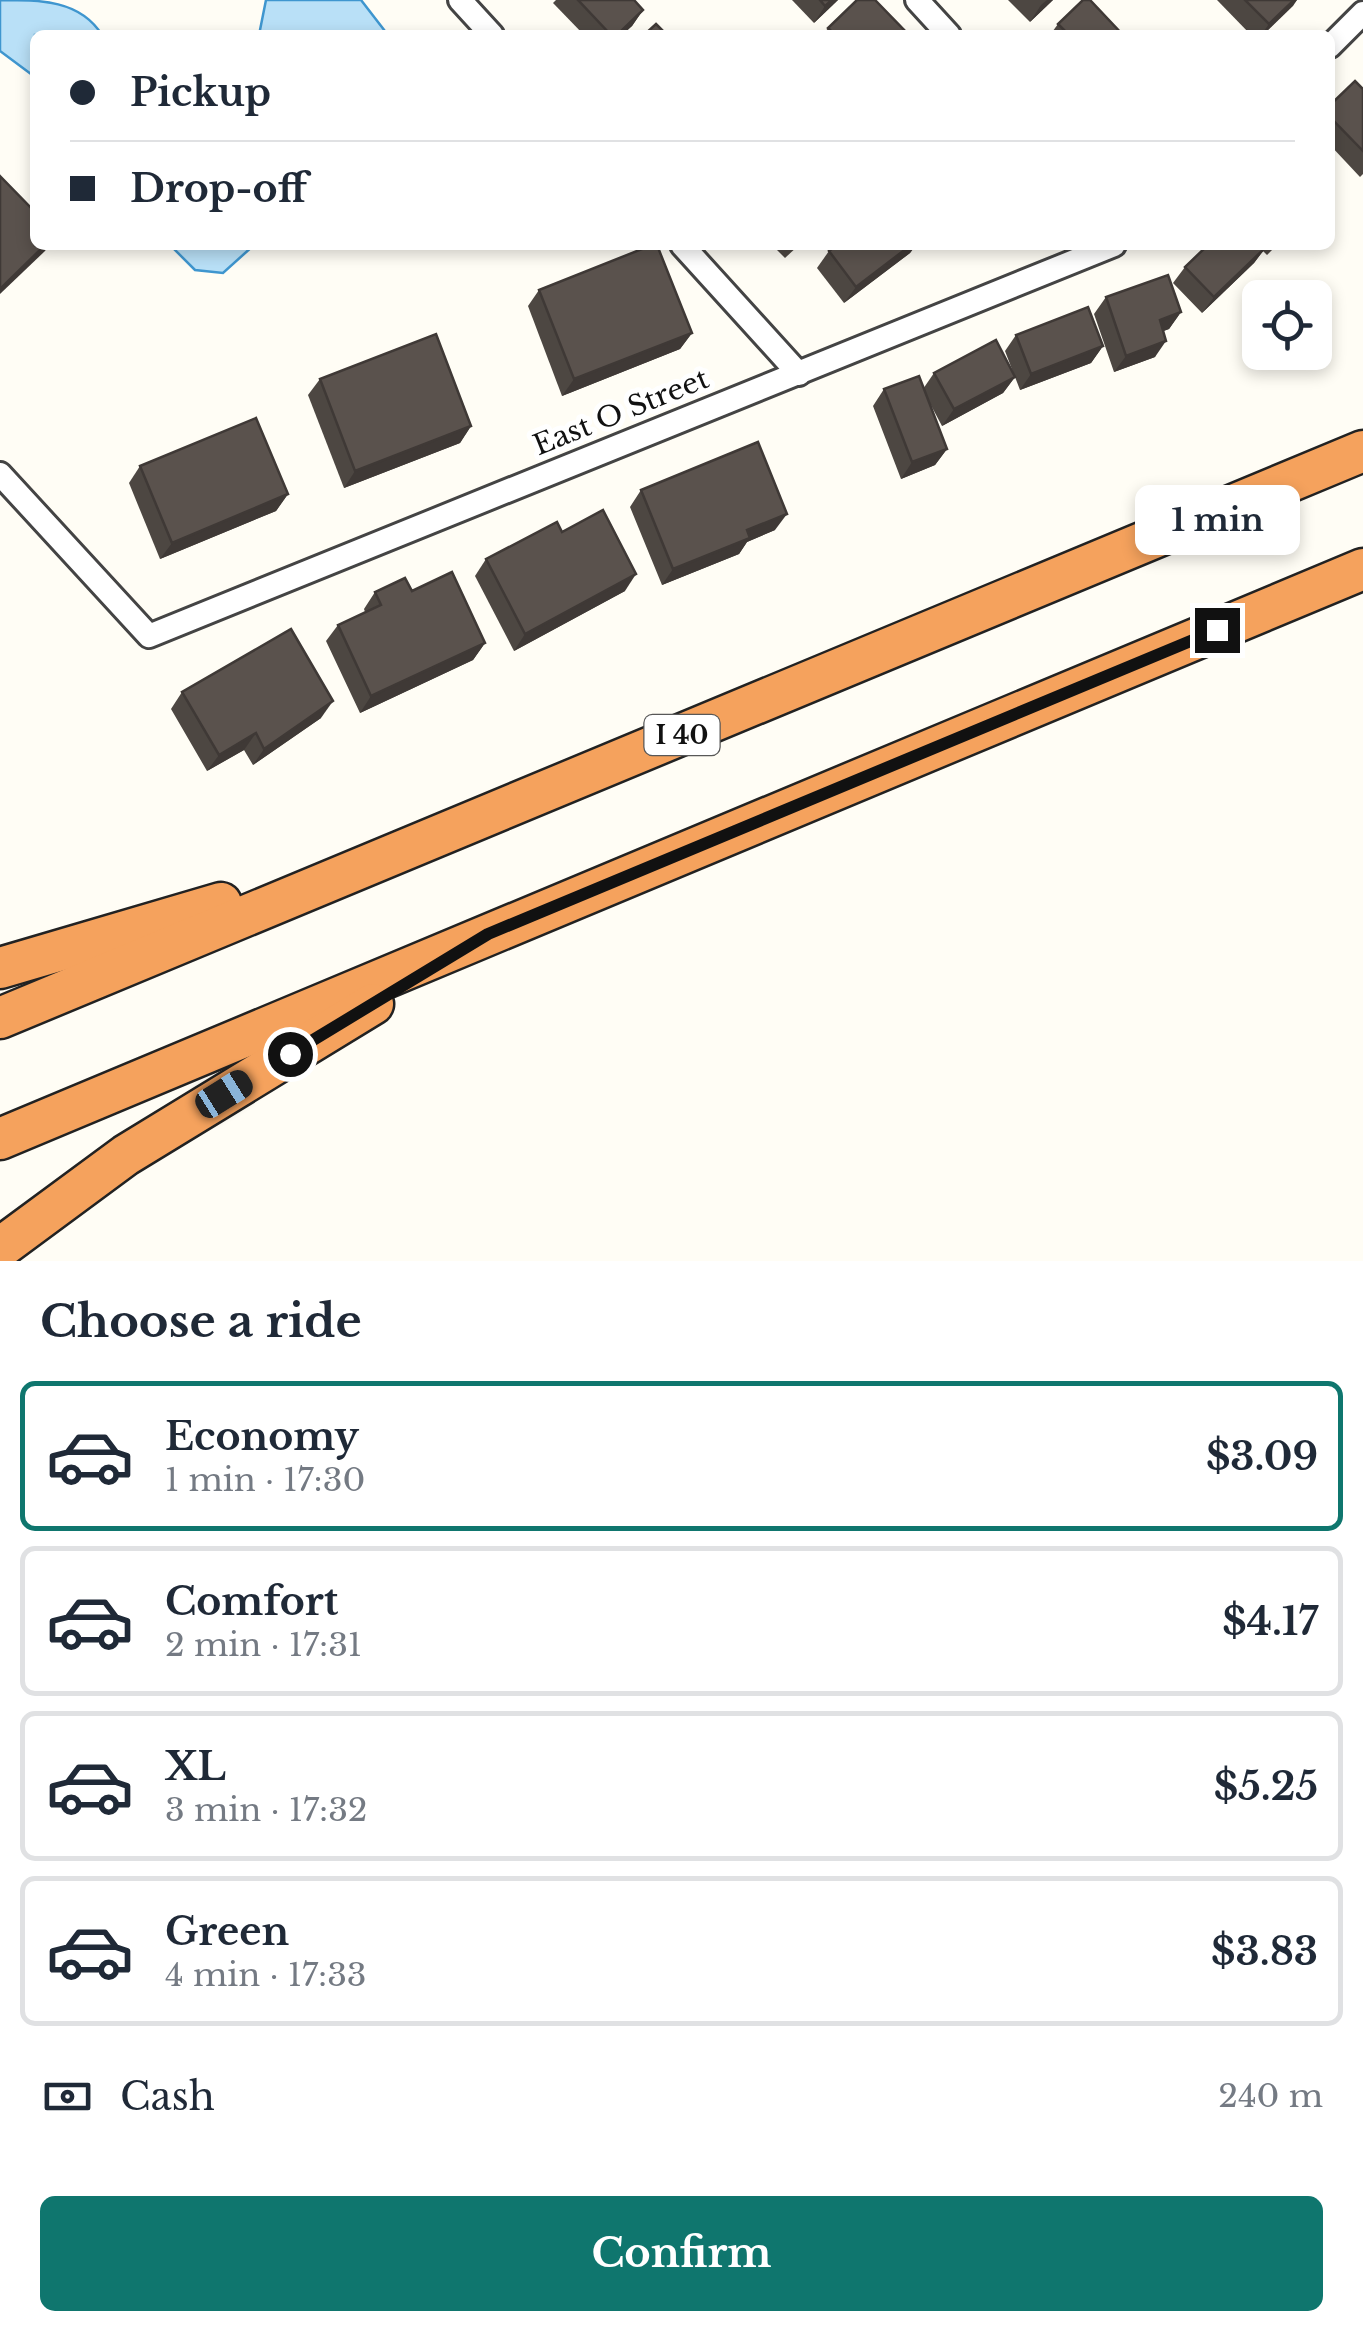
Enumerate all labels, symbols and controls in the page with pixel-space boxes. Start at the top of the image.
text: Pickup [130,69,271,116]
text: Drop-off [130,165,307,212]
map controls [1242,280,1332,370]
button: locate [1242,280,1332,370]
street label: East O Street [528,361,714,463]
callout: 1 min [1134,485,1300,555]
text: 1 min [1171,500,1264,540]
route end [1195,608,1240,653]
road number: I 40 [644,715,720,755]
route start [268,1032,313,1077]
car [191,1065,257,1123]
text: Choose a ride [40,1293,362,1349]
icon: car [45,1411,135,1501]
text: Economy [165,1413,359,1460]
text: $3.09 [1206,1433,1318,1480]
text: 1 min · 17:30 [165,1460,365,1500]
icon: car [45,1576,135,1666]
text: Comfort [165,1578,338,1625]
text: $4.17 [1222,1598,1318,1645]
text: 2 min · 17:31 [165,1625,362,1665]
icon: car [45,1741,135,1831]
text: XL [165,1743,226,1790]
text: $5.25 [1214,1763,1318,1810]
text: 3 min · 17:32 [165,1790,368,1830]
icon: car [45,1906,135,1996]
text: Green [165,1908,289,1955]
text: $3.83 [1211,1928,1318,1975]
text: 4 min · 17:33 [165,1955,367,1995]
icon: cash [40,2069,95,2124]
text: Cash [120,2073,215,2120]
text: 240 m [1218,2076,1323,2116]
button: Confirm [40,2196,1323,2311]

